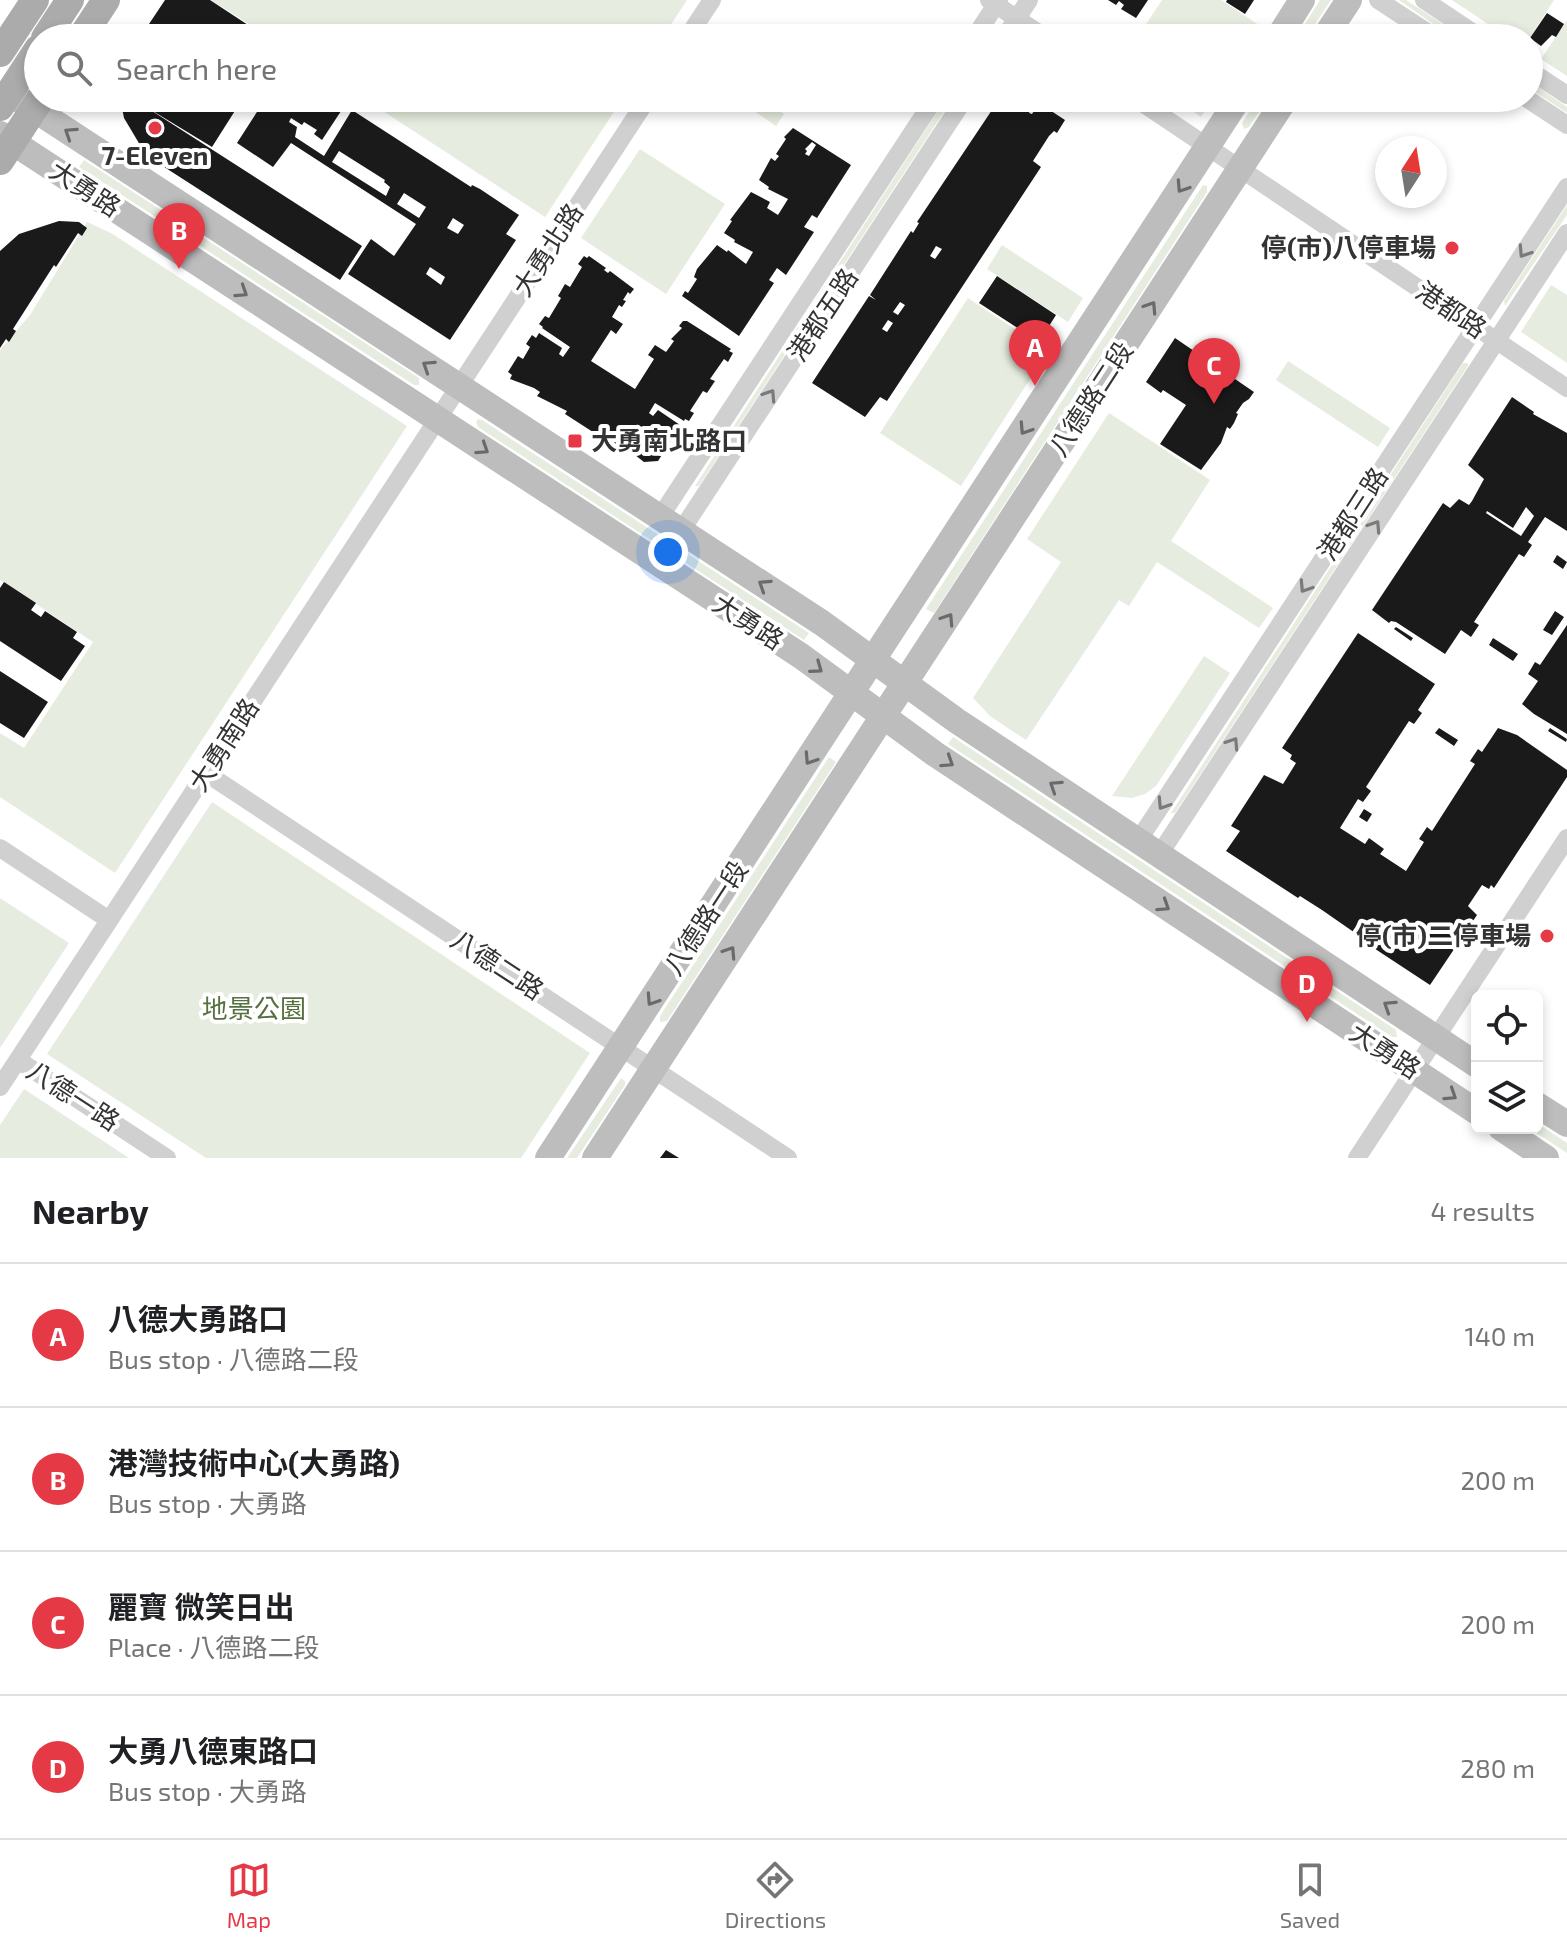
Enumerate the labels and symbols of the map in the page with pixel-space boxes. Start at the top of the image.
marker: 7-Eleven [146,119,164,137]
one-way arrow [64,127,79,142]
north arrow [1375,136,1447,208]
place label: 7-Eleven [102,139,208,170]
street label: 大勇路 [45,153,127,222]
one-way arrow [1176,178,1191,193]
street label: 大勇北路 [505,197,588,301]
pin: B [153,203,205,269]
place label: 停(市)八停車場 [1261,231,1436,262]
marker: 停(市)八停車場 [1443,239,1461,257]
one-way arrow [1519,243,1534,258]
street label: 港都五路 [780,262,863,366]
street label: 港都路 [1411,274,1493,343]
one-way arrow [233,282,247,297]
one-way arrow [1141,301,1156,315]
pin: A [1009,320,1061,386]
street label: 八德路二段 [1041,335,1138,461]
pin: C [1188,338,1240,404]
one-way arrow [423,361,437,376]
one-way arrow [760,390,775,404]
one-way arrow [1020,420,1035,434]
place label: 大勇南北路口 [591,424,747,455]
marker: 大勇南北路口 [566,432,584,450]
one-way arrow [474,439,489,454]
street label: 港都三路 [1310,461,1393,565]
one-way arrow [1365,520,1380,534]
your location [648,532,688,572]
one-way arrow [1300,578,1315,592]
one-way arrow [758,579,772,594]
street label: 大勇路 [708,586,790,655]
one-way arrow [939,613,954,627]
one-way arrow [809,659,823,673]
street label: 大勇南路 [181,692,264,796]
one-way arrow [1223,737,1238,752]
one-way arrow [804,750,819,765]
one-way arrow [939,753,953,768]
one-way arrow [1049,781,1064,796]
one-way arrow [1157,796,1172,810]
street label: 八德路一段 [656,854,753,980]
one-way arrow [1156,896,1170,911]
place label: 停(市)二停車場 [1356,919,1531,950]
street label: 八德二路 [446,922,550,1005]
marker: 停(市)二停車場 [1538,927,1556,945]
one-way arrow [720,947,735,961]
pin: D [1281,956,1333,1022]
one-way arrow [646,991,661,1006]
park label: 地景公園 [202,992,306,1023]
one-way arrow [1383,1001,1397,1016]
street label: 大勇路 [1345,1015,1427,1084]
street label: 八德一路 [22,1053,126,1136]
one-way arrow [1443,1086,1457,1101]

